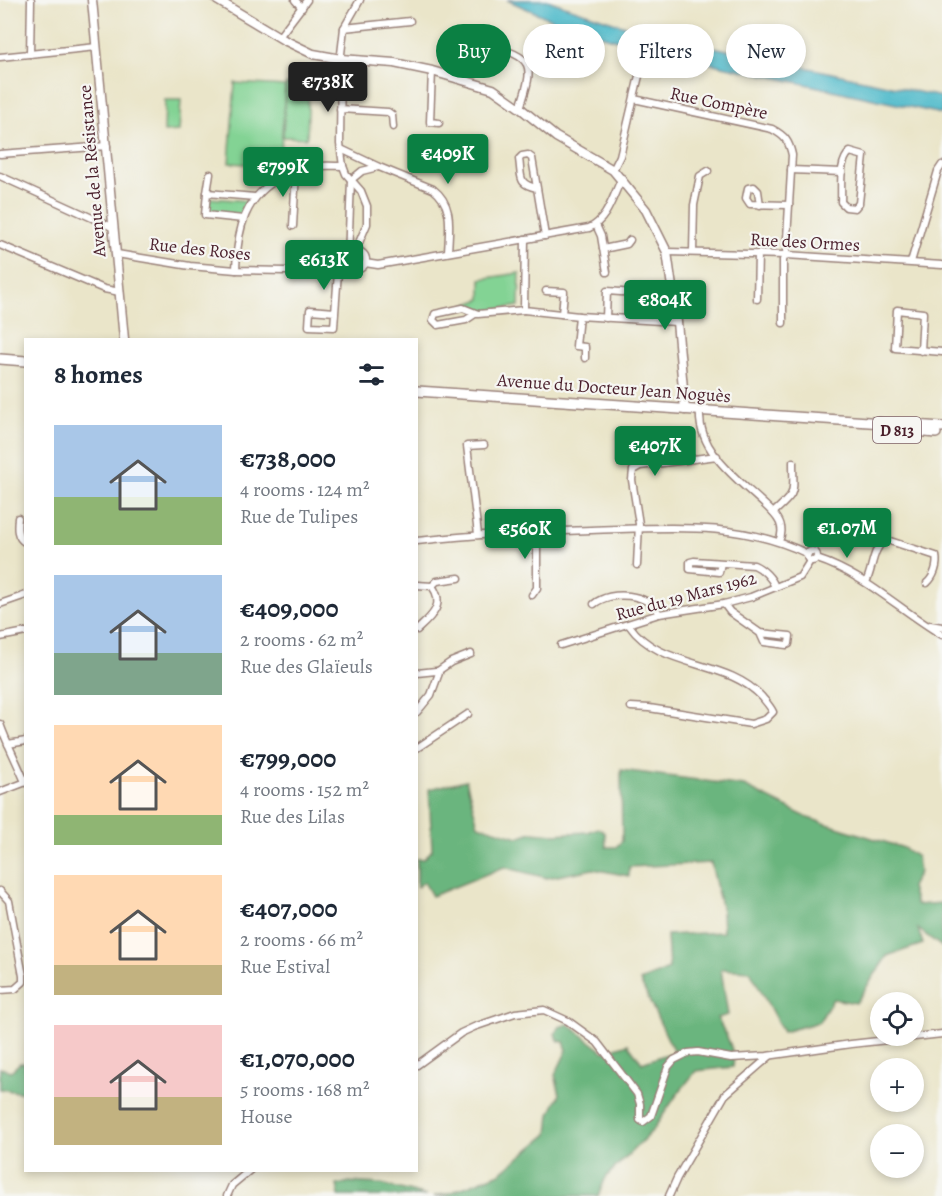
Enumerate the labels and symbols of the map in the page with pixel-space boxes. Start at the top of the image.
pin: €738K [286,62,370,113]
street label: Rue Compère [668,81,770,125]
street label: Avenue de la Résistance [73,84,112,259]
pin: €409K [406,134,490,185]
pin: €799K [241,147,325,198]
street label: Rue des Ormes [749,227,861,257]
street label: Rue des Roses [148,232,252,266]
pin: €613K [282,240,366,291]
pin: €804K [623,280,707,331]
street label: Avenue du Docteur Jean Noguès [495,368,732,408]
road number: D 813 [873,417,921,443]
pin: €407K [613,426,697,477]
pin: €1.07M [798,508,896,559]
pin: €560K [483,509,567,560]
street label: Rue du 19 Mars 1962 [613,566,760,626]

